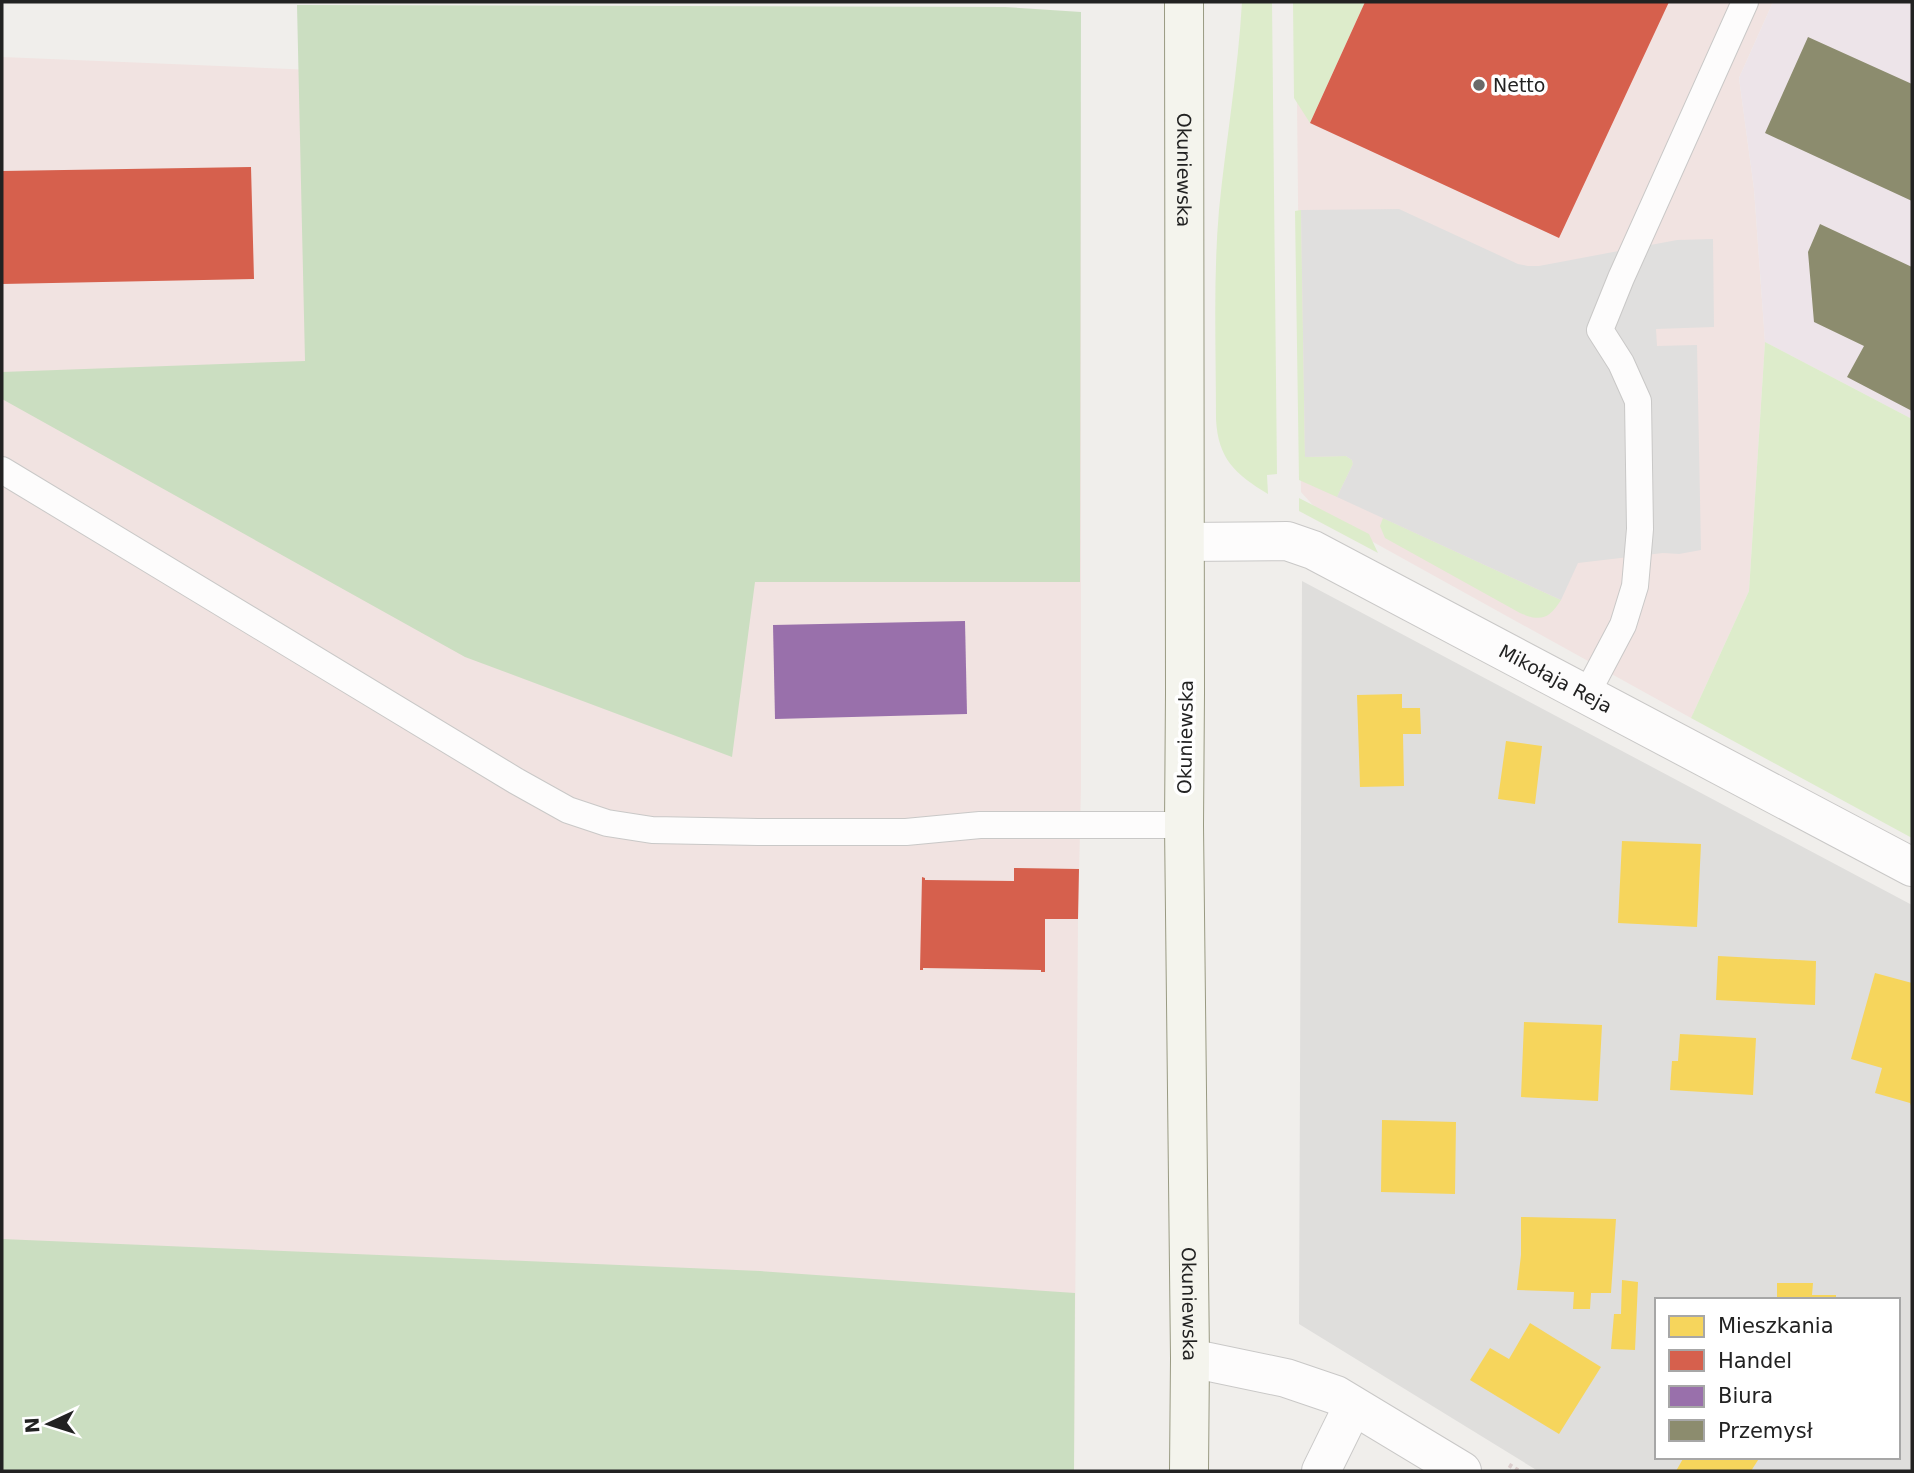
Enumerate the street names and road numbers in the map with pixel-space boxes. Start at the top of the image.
street label: Okuniewska [1173,113,1195,227]
street label: Mikołaja Reja [1495,640,1616,717]
street label: Okuniewska [1173,680,1197,794]
street label: Okuniewska [1178,1247,1201,1361]

